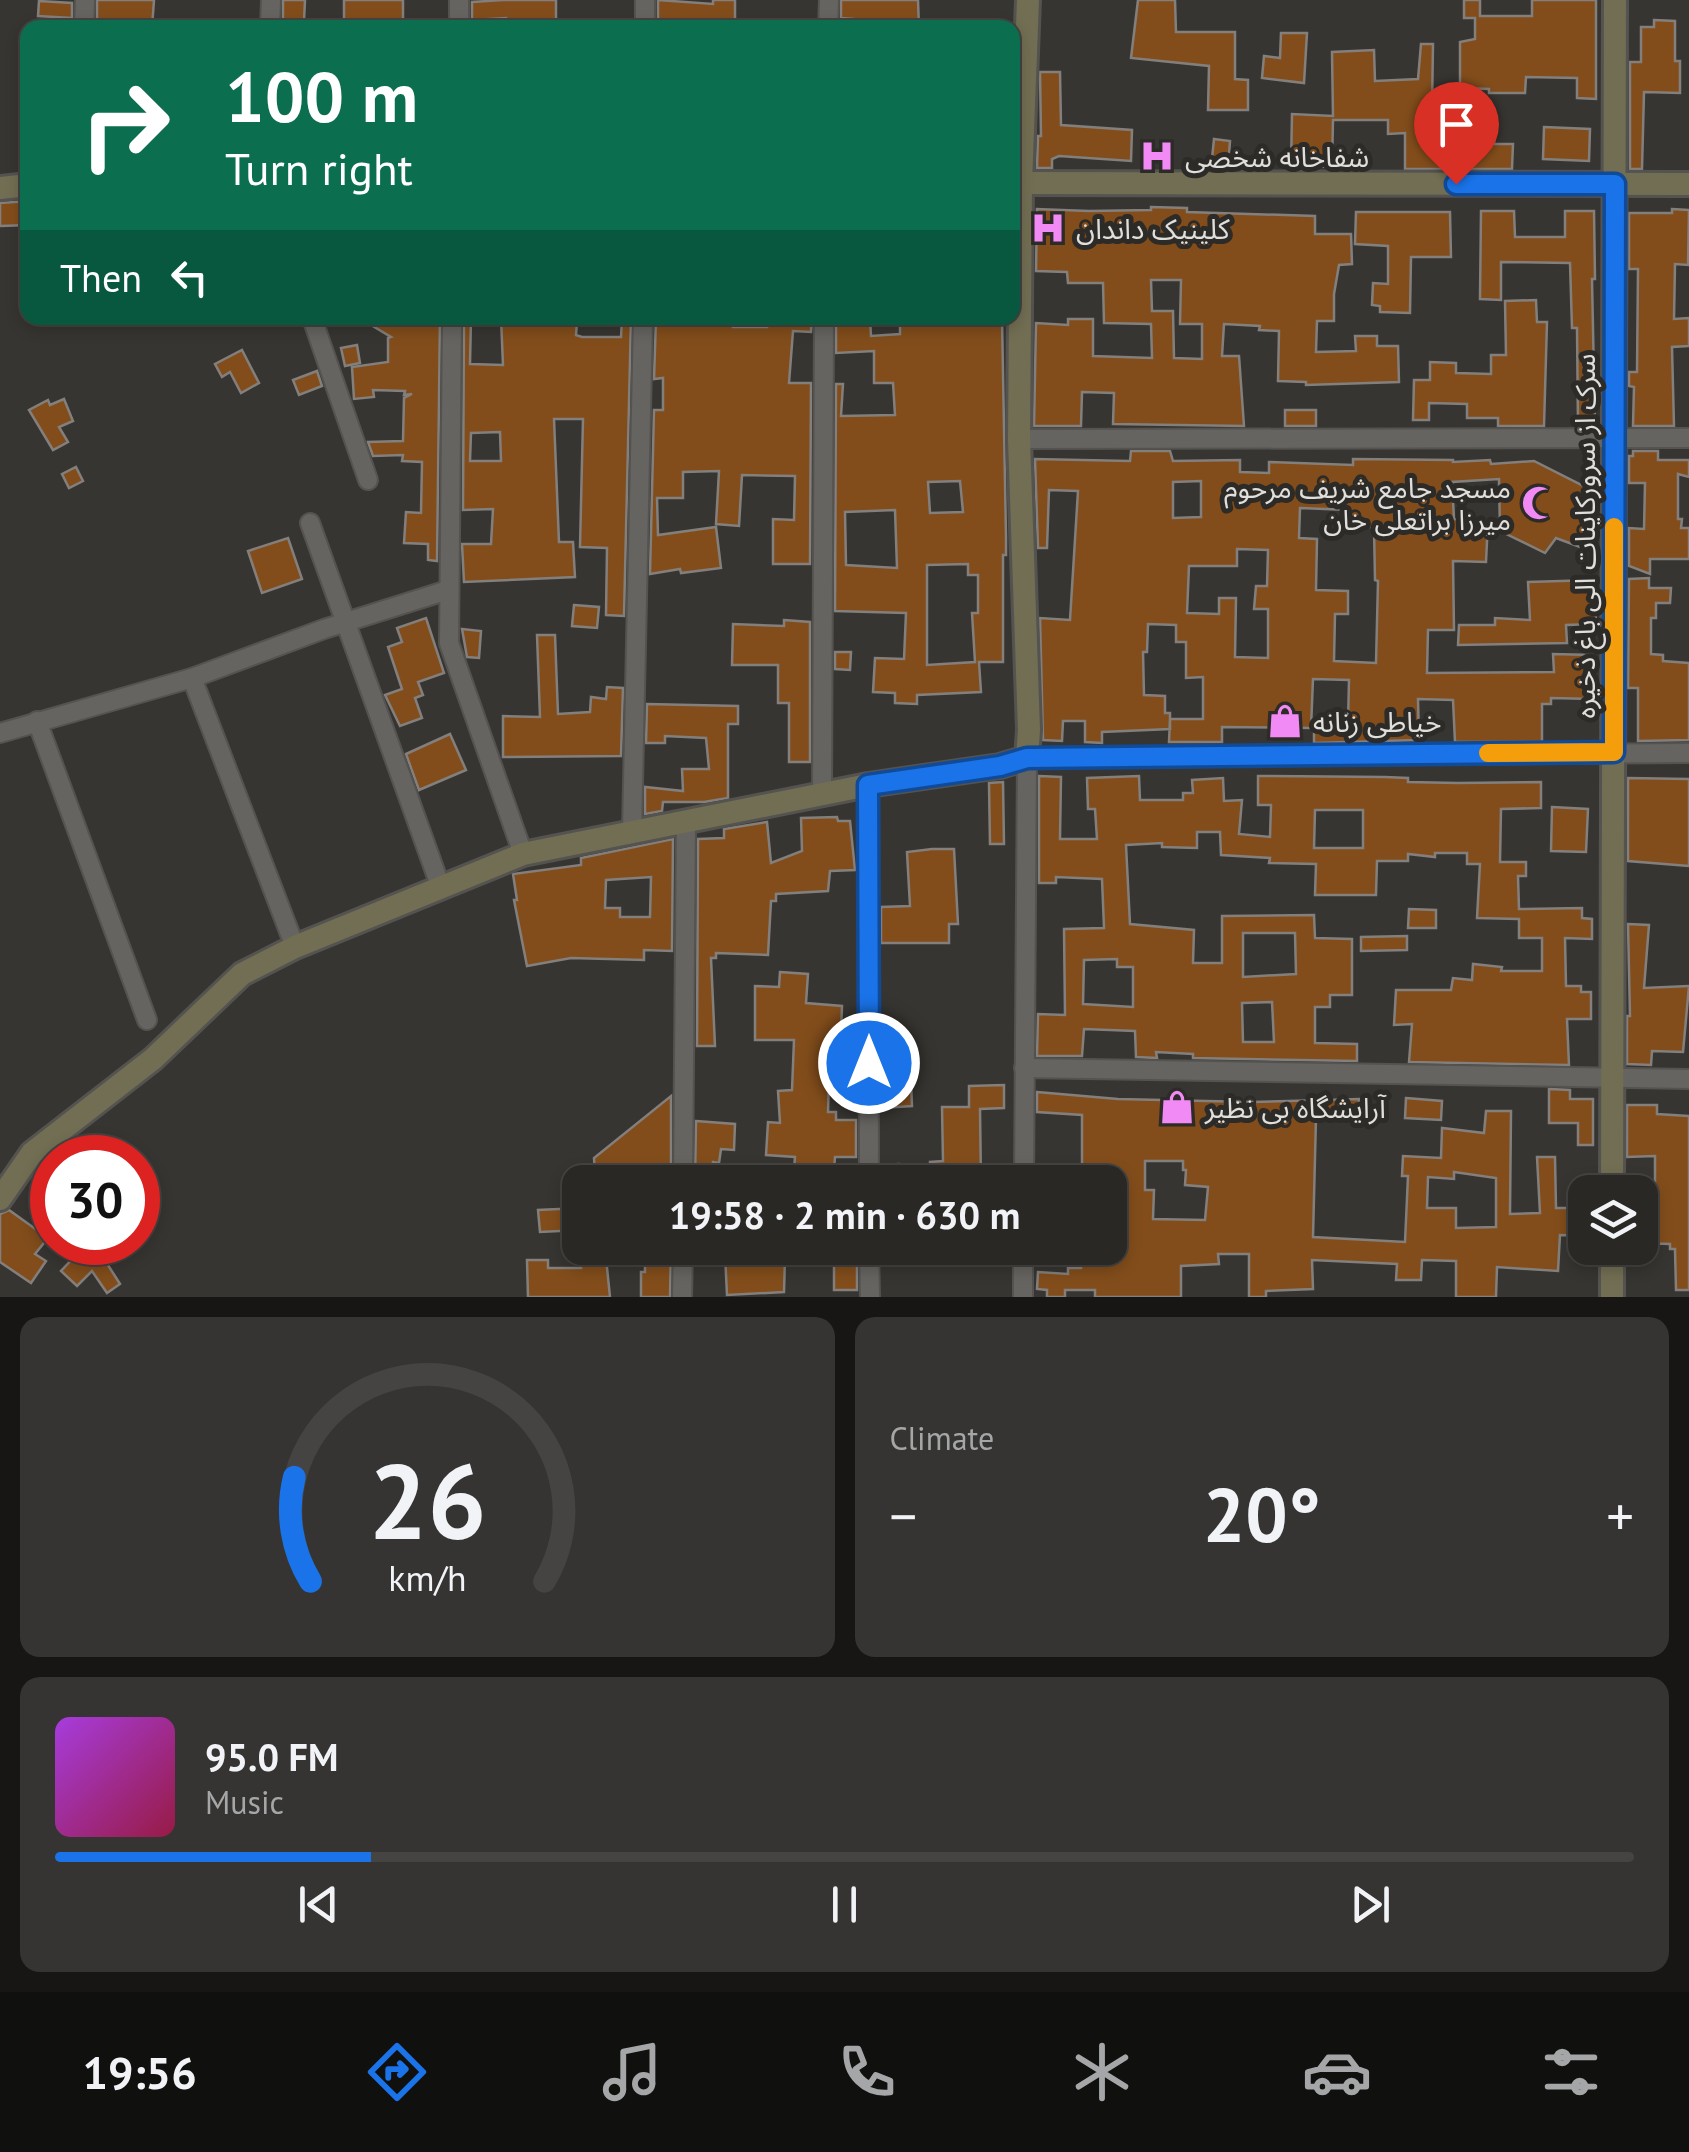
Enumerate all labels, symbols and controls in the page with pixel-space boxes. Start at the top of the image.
text: 100 m [225,51,418,141]
icon: right [60,60,190,190]
pin [1414,82,1499,185]
icon: arrive [1429,97,1484,152]
hospital icon: شفاخانه شخصی [1138,137,1176,175]
place label: شفاخانه شخصی [1185,138,1369,175]
text: Turn right [225,139,413,197]
hospital icon: کلینیک داندان [1029,209,1067,247]
place label: کلینیک داندان [1076,210,1230,247]
icon: left [162,250,217,305]
text: Then [60,253,142,302]
street label: سرک از سرورکاینات الی باغ ذخیره [1566,353,1606,719]
place label: مسجد جامع شریف مرحوم میرزا براتعلی خان [1224,469,1511,538]
mosque icon: مسجد جامع شریف مرحوم میرزا براتعلی خان [1520,484,1558,522]
shop icon: خیاطی زنانه [1266,702,1304,740]
place label: خیاطی زنانه [1313,703,1441,740]
position arrow [817,1011,921,1115]
shop icon: آرایشگاه بی نظیر [1158,1088,1196,1126]
place label: آرایشگاه بی نظیر [1204,1089,1388,1126]
speed limit sign: 30 [30,1135,160,1265]
map controls [1568,1175,1658,1265]
button: layers [1568,1175,1658,1265]
text: 19:58 · 2 min · 630 m [669,1190,1020,1239]
text: Climate [890,1417,994,1459]
text: 26 [368,1433,486,1568]
text: 20° [1203,1466,1321,1563]
text: − [890,1480,917,1551]
text: + [1606,1480,1634,1551]
text: km/h [388,1555,466,1601]
text: 95.0 FM [205,1732,338,1781]
text: Music [205,1781,284,1823]
icon: previous [291,1877,346,1932]
icon: pause [817,1877,872,1932]
icon: next [1343,1877,1398,1932]
icon: directions [362,2037,432,2107]
icon: music [597,2037,667,2107]
icon: phone [832,2037,902,2107]
icon: climate [1067,2037,1137,2107]
icon: car [1302,2037,1372,2107]
icon: filters [1536,2037,1606,2107]
text: 19:56 [82,2043,197,2101]

